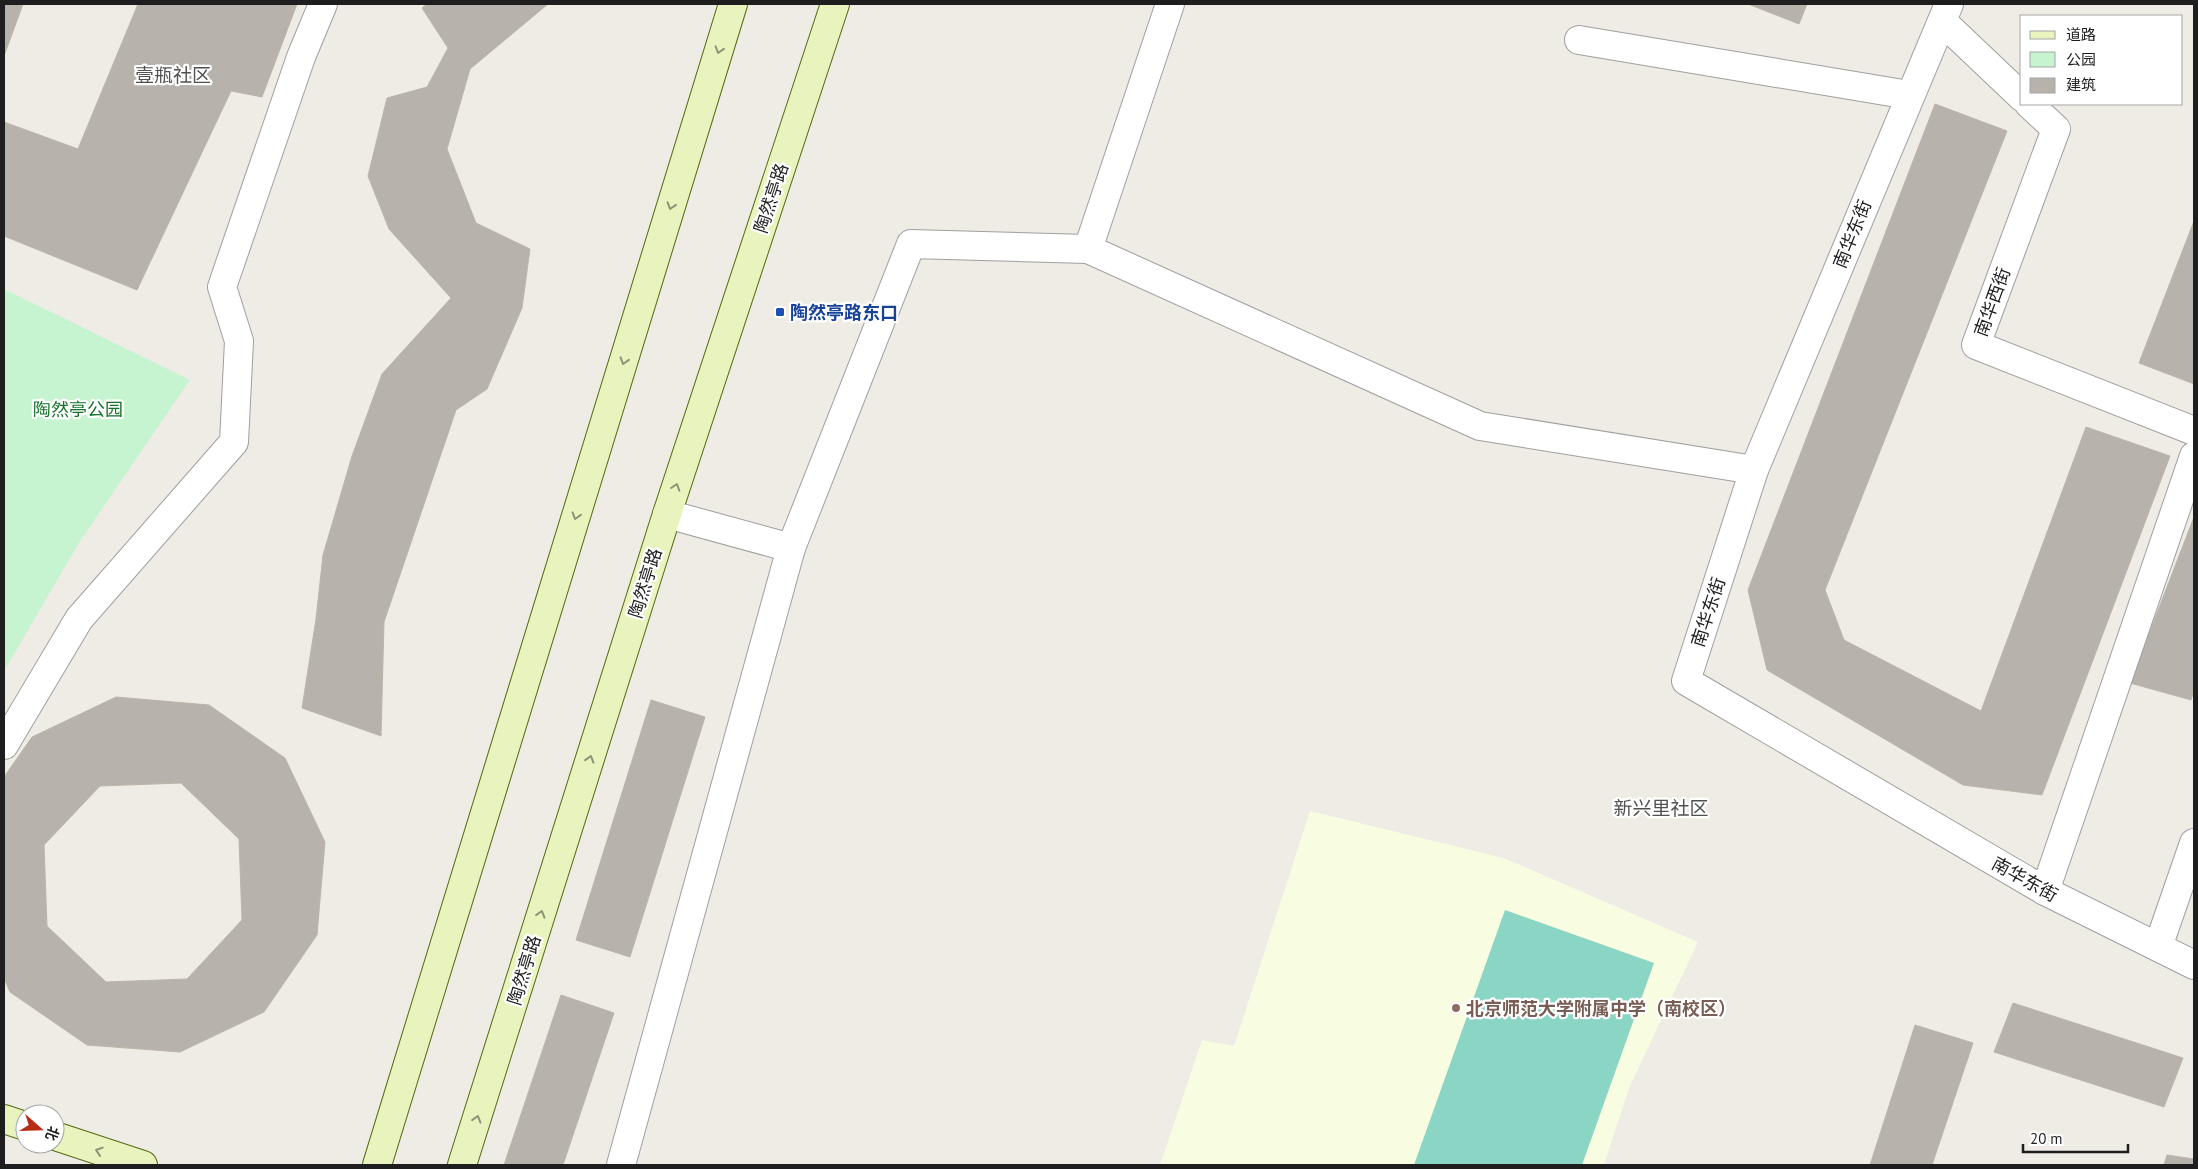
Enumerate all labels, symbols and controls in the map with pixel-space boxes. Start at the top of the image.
legend [2020,15,2183,105]
text: 道路 [2066,25,2096,44]
one-way arrow [715,46,725,54]
text: 公园 [2066,50,2096,69]
district label: 壹瓶社区 [135,63,211,87]
text: 建筑 [2066,75,2096,94]
street label: 陶然亭路 [749,160,793,236]
street label: 南华东街 [1828,196,1876,272]
one-way arrow [667,201,677,209]
street label: 南华西街 [1969,264,2015,340]
place label: 陶然亭路东口 [790,301,898,324]
marker: 陶然亭路东口 [774,306,786,318]
one-way arrow [619,356,629,365]
park label: 陶然亭公园 [33,398,123,421]
one-way arrow [670,483,680,492]
one-way arrow [572,512,582,520]
street label: 陶然亭路 [623,545,667,621]
street label: 南华东街 [1686,574,1730,650]
one-way arrow [585,755,595,763]
district label: 新兴里社区 [1613,796,1709,820]
street label: 南华东街 [1988,851,2062,907]
one-way arrow [536,910,546,918]
street label: 陶然亭路 [502,932,546,1008]
place label: 北京师范大学附属中学（南校区） [1466,997,1736,1020]
marker: 北京师范大学附属中学（南校区） [1450,1002,1462,1014]
north arrow [15,1104,65,1154]
one-way arrow [471,1115,481,1123]
scale bar [2023,1122,2128,1154]
text: 北 [41,1124,63,1143]
text: 20 m [2030,1129,2063,1148]
one-way arrow [95,1146,104,1156]

